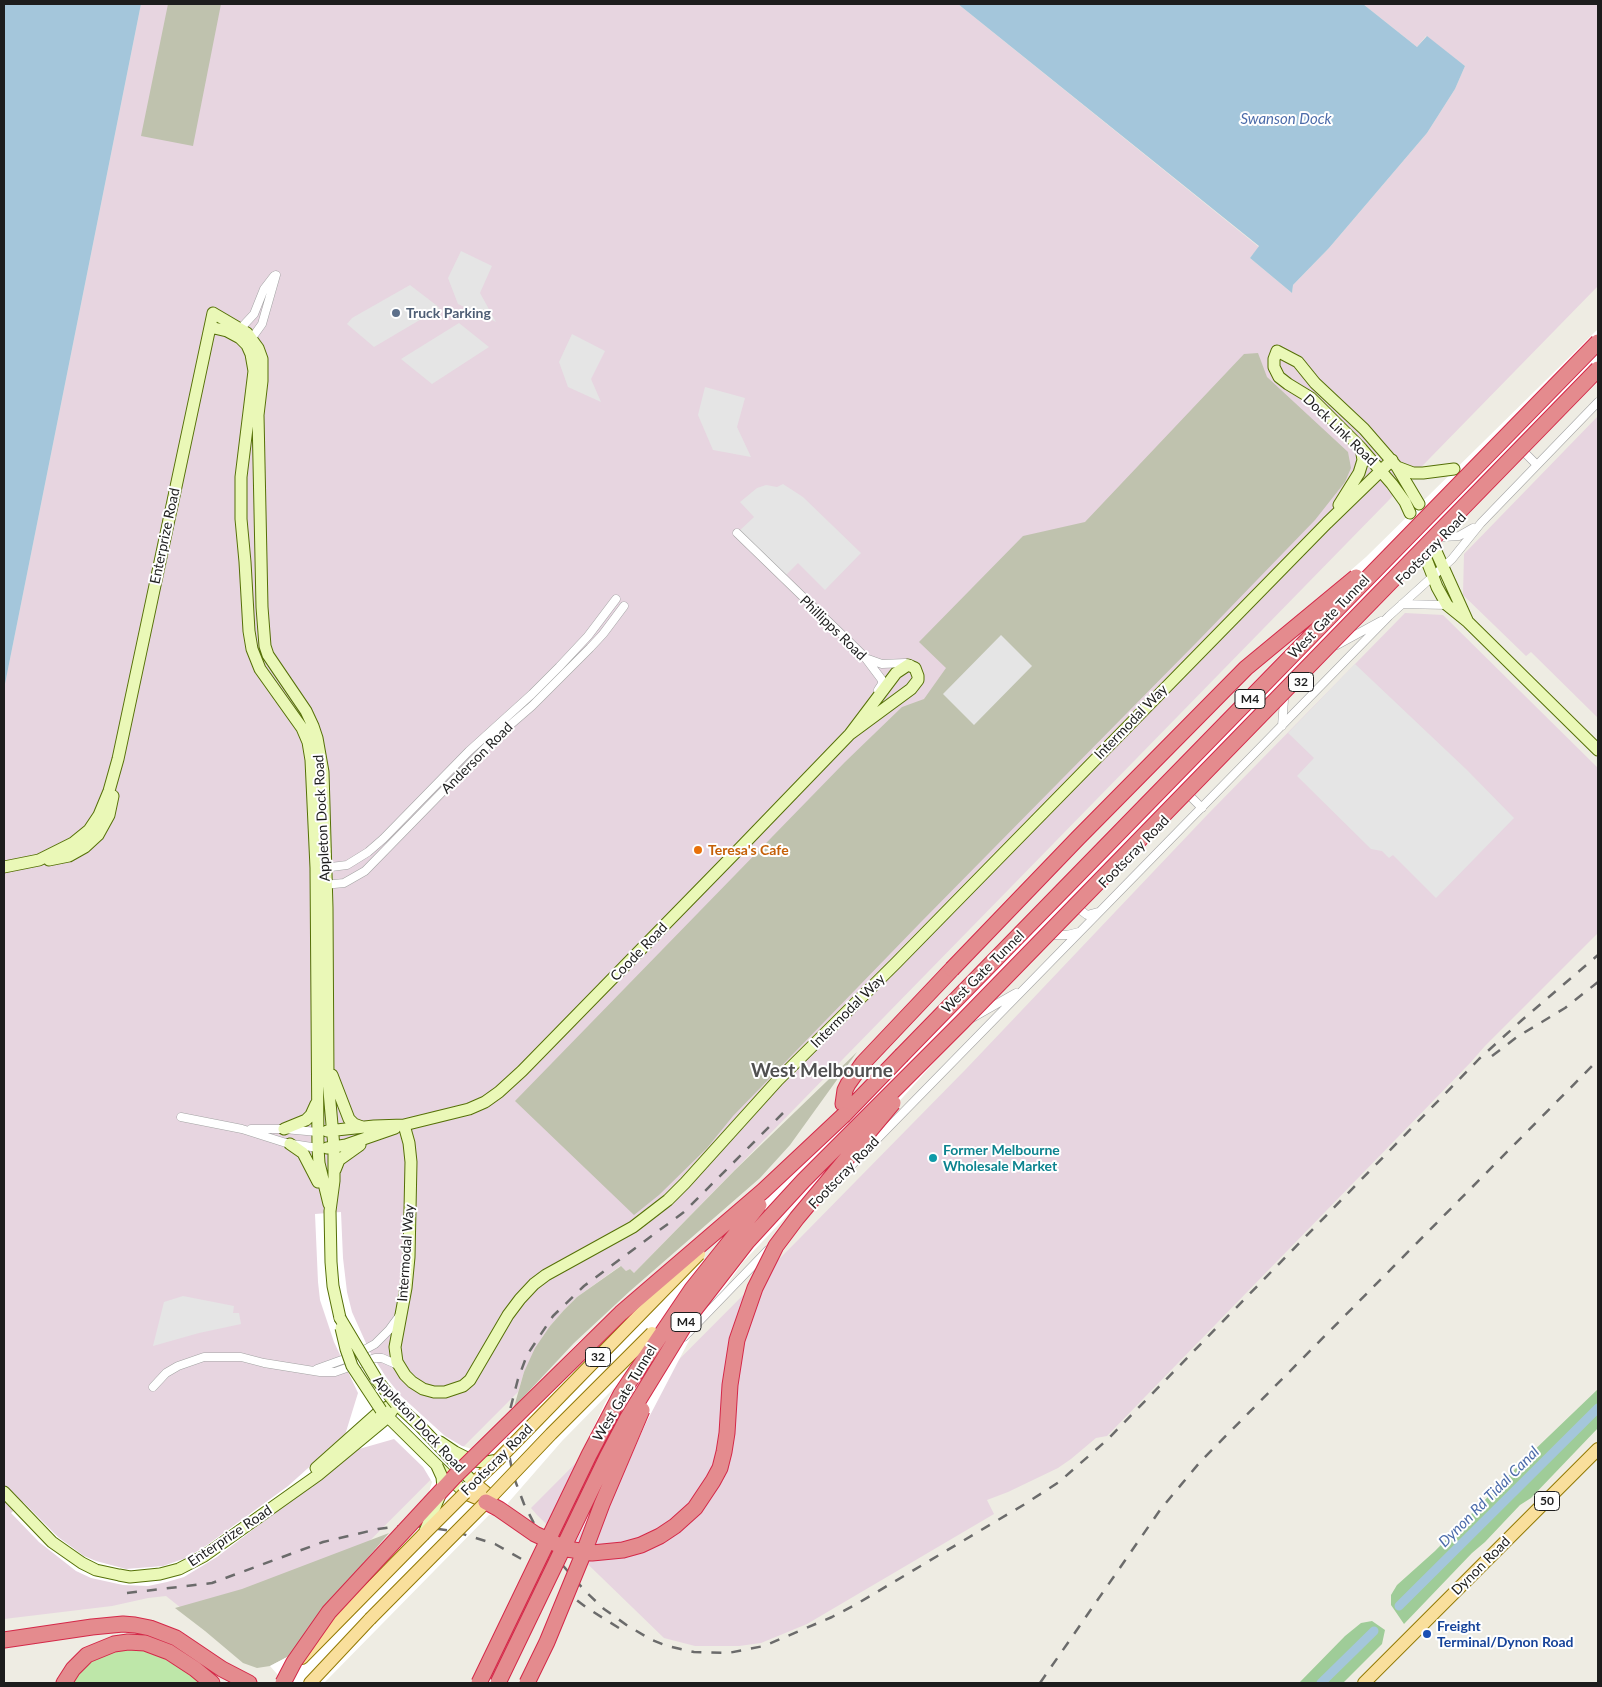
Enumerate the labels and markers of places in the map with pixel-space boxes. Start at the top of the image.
place label: Truck Parking [406,305,491,321]
marker: Truck Parking [390,307,402,319]
place label: Teresa's Cafe [708,842,789,858]
marker: Teresa's Cafe [692,844,704,856]
place label: Former Melbourne Wholesale Market [943,1142,1060,1174]
marker: Former Melbourne Wholesale Market [927,1152,939,1164]
place label: Freight Terminal/Dynon Road [1437,1618,1574,1650]
marker: Freight Terminal/Dynon Road [1421,1628,1433,1640]

